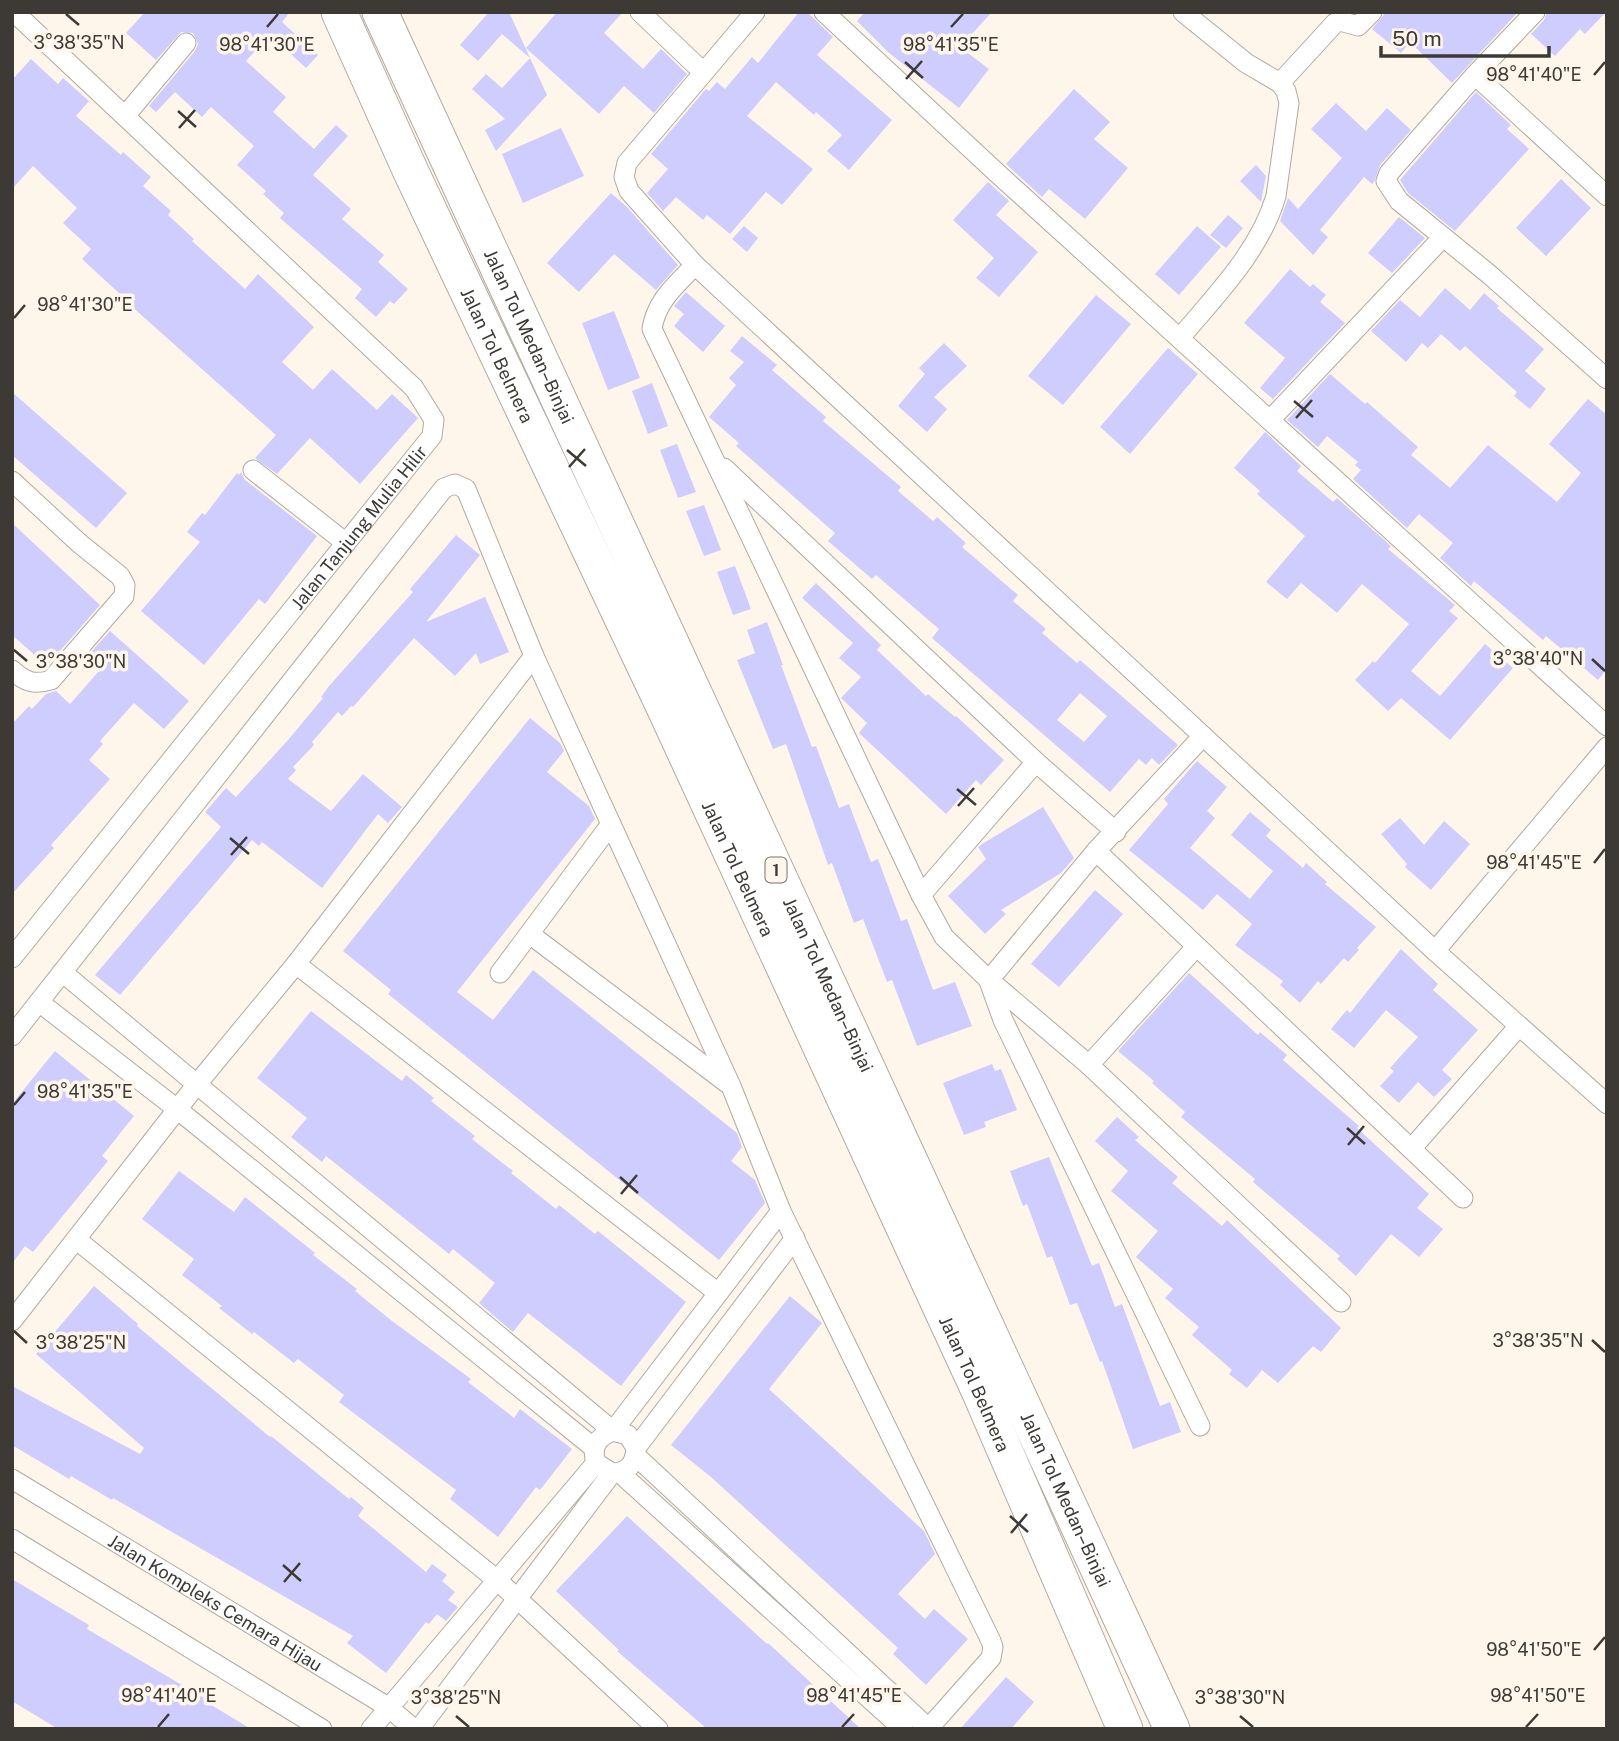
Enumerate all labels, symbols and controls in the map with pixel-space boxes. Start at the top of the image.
scale bar [1381,14,1549,58]
text: 50 m [1392,26,1442,51]
text: 3°38'35"N [33,32,125,53]
text: 98°41'30"E [219,34,315,55]
text: 98°41'35"E [903,34,999,55]
text: 98°41'40"E [1486,64,1582,85]
street label: Jalan Tol Medan–Binjai [480,246,579,427]
street label: Jalan Tol Belmera [457,284,538,426]
text: 98°41'30"E [37,294,133,315]
street label: Jalan Tanjung Mulia Hilir [286,441,431,613]
text: 3°38'40"N [1493,648,1583,669]
text: 3°38'30"N [36,651,126,672]
street label: Jalan Tol Belmera [698,797,779,939]
text: 98°41'45"E [1486,852,1582,873]
road number: 1 [766,858,786,883]
street label: Jalan Tol Medan–Binjai [779,894,878,1075]
text: 98°41'35"E [37,1081,133,1102]
street label: Jalan Tol Belmera [935,1312,1015,1455]
text: 3°38'35"N [1492,1330,1584,1351]
text: 3°38'25"N [36,1332,126,1353]
street label: Jalan Tol Medan–Binjai [1017,1409,1115,1590]
street label: Jalan Kompleks Cemara Hijau [105,1530,326,1675]
text: 98°41'50"E [1486,1639,1582,1660]
text: 98°41'40"E [121,1685,217,1706]
text: 98°41'45"E [806,1685,902,1706]
text: 98°41'50"E [1490,1685,1586,1706]
text: 3°38'25"N [411,1687,501,1708]
text: 3°38'30"N [1195,1687,1285,1708]

